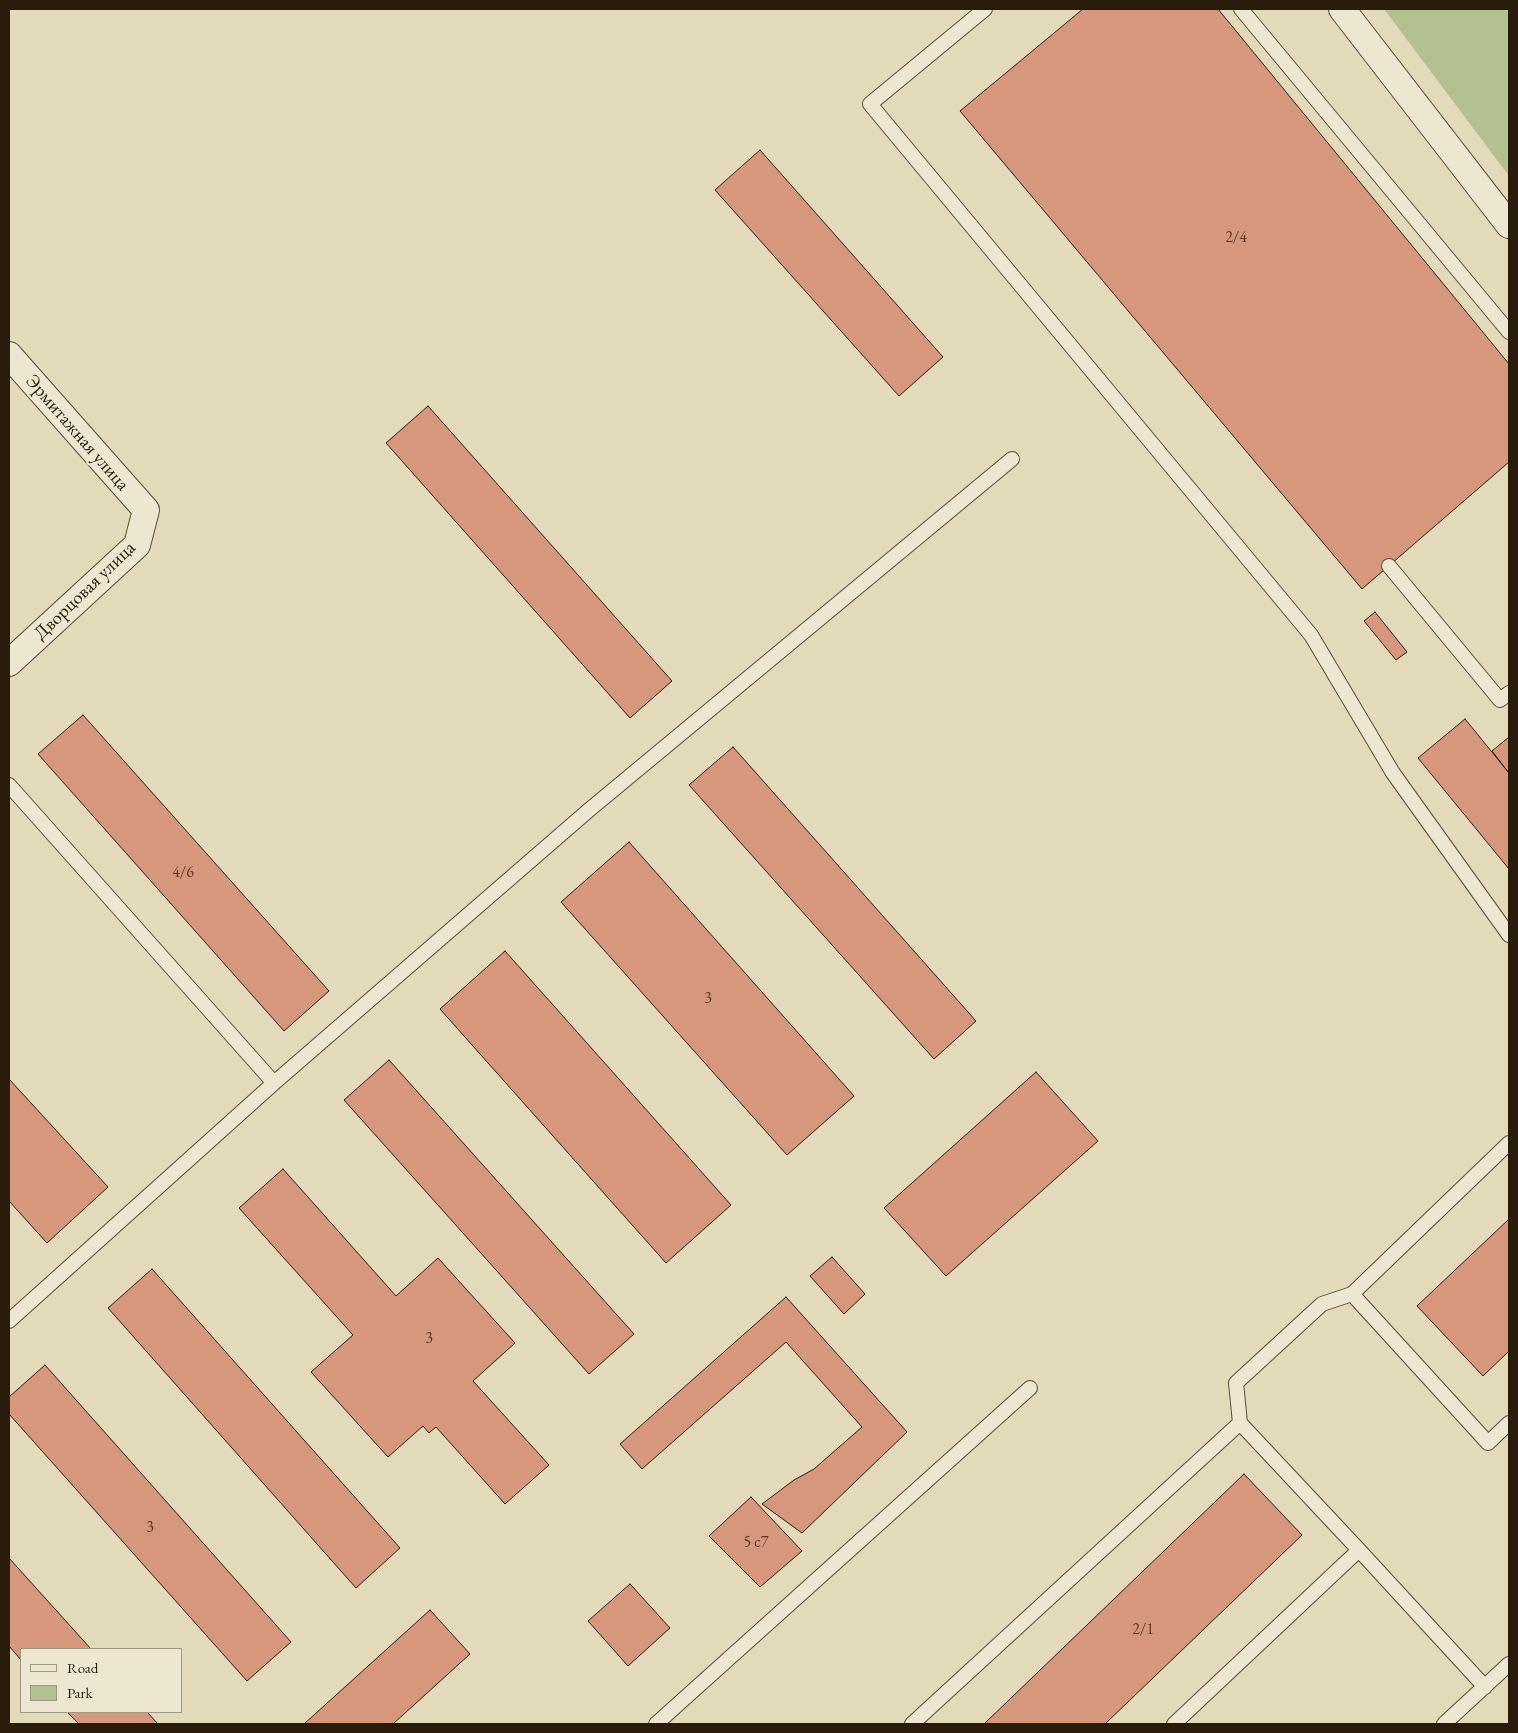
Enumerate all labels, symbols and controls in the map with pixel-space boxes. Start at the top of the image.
house number: 2/4 [1225,228,1247,248]
street label: Эрмитажная улица [20,370,134,496]
street label: Дворцовая улица [30,537,140,645]
house number: 4/6 [172,863,194,883]
house number: 3 [704,989,712,1009]
house number: 3 [425,1329,433,1349]
house number: 3 [146,1518,154,1538]
house number: 5 с7 [743,1533,769,1553]
house number: 2/1 [1132,1620,1154,1640]
legend [20,1648,182,1713]
text: Road [67,1658,98,1677]
text: Park [67,1683,93,1702]

